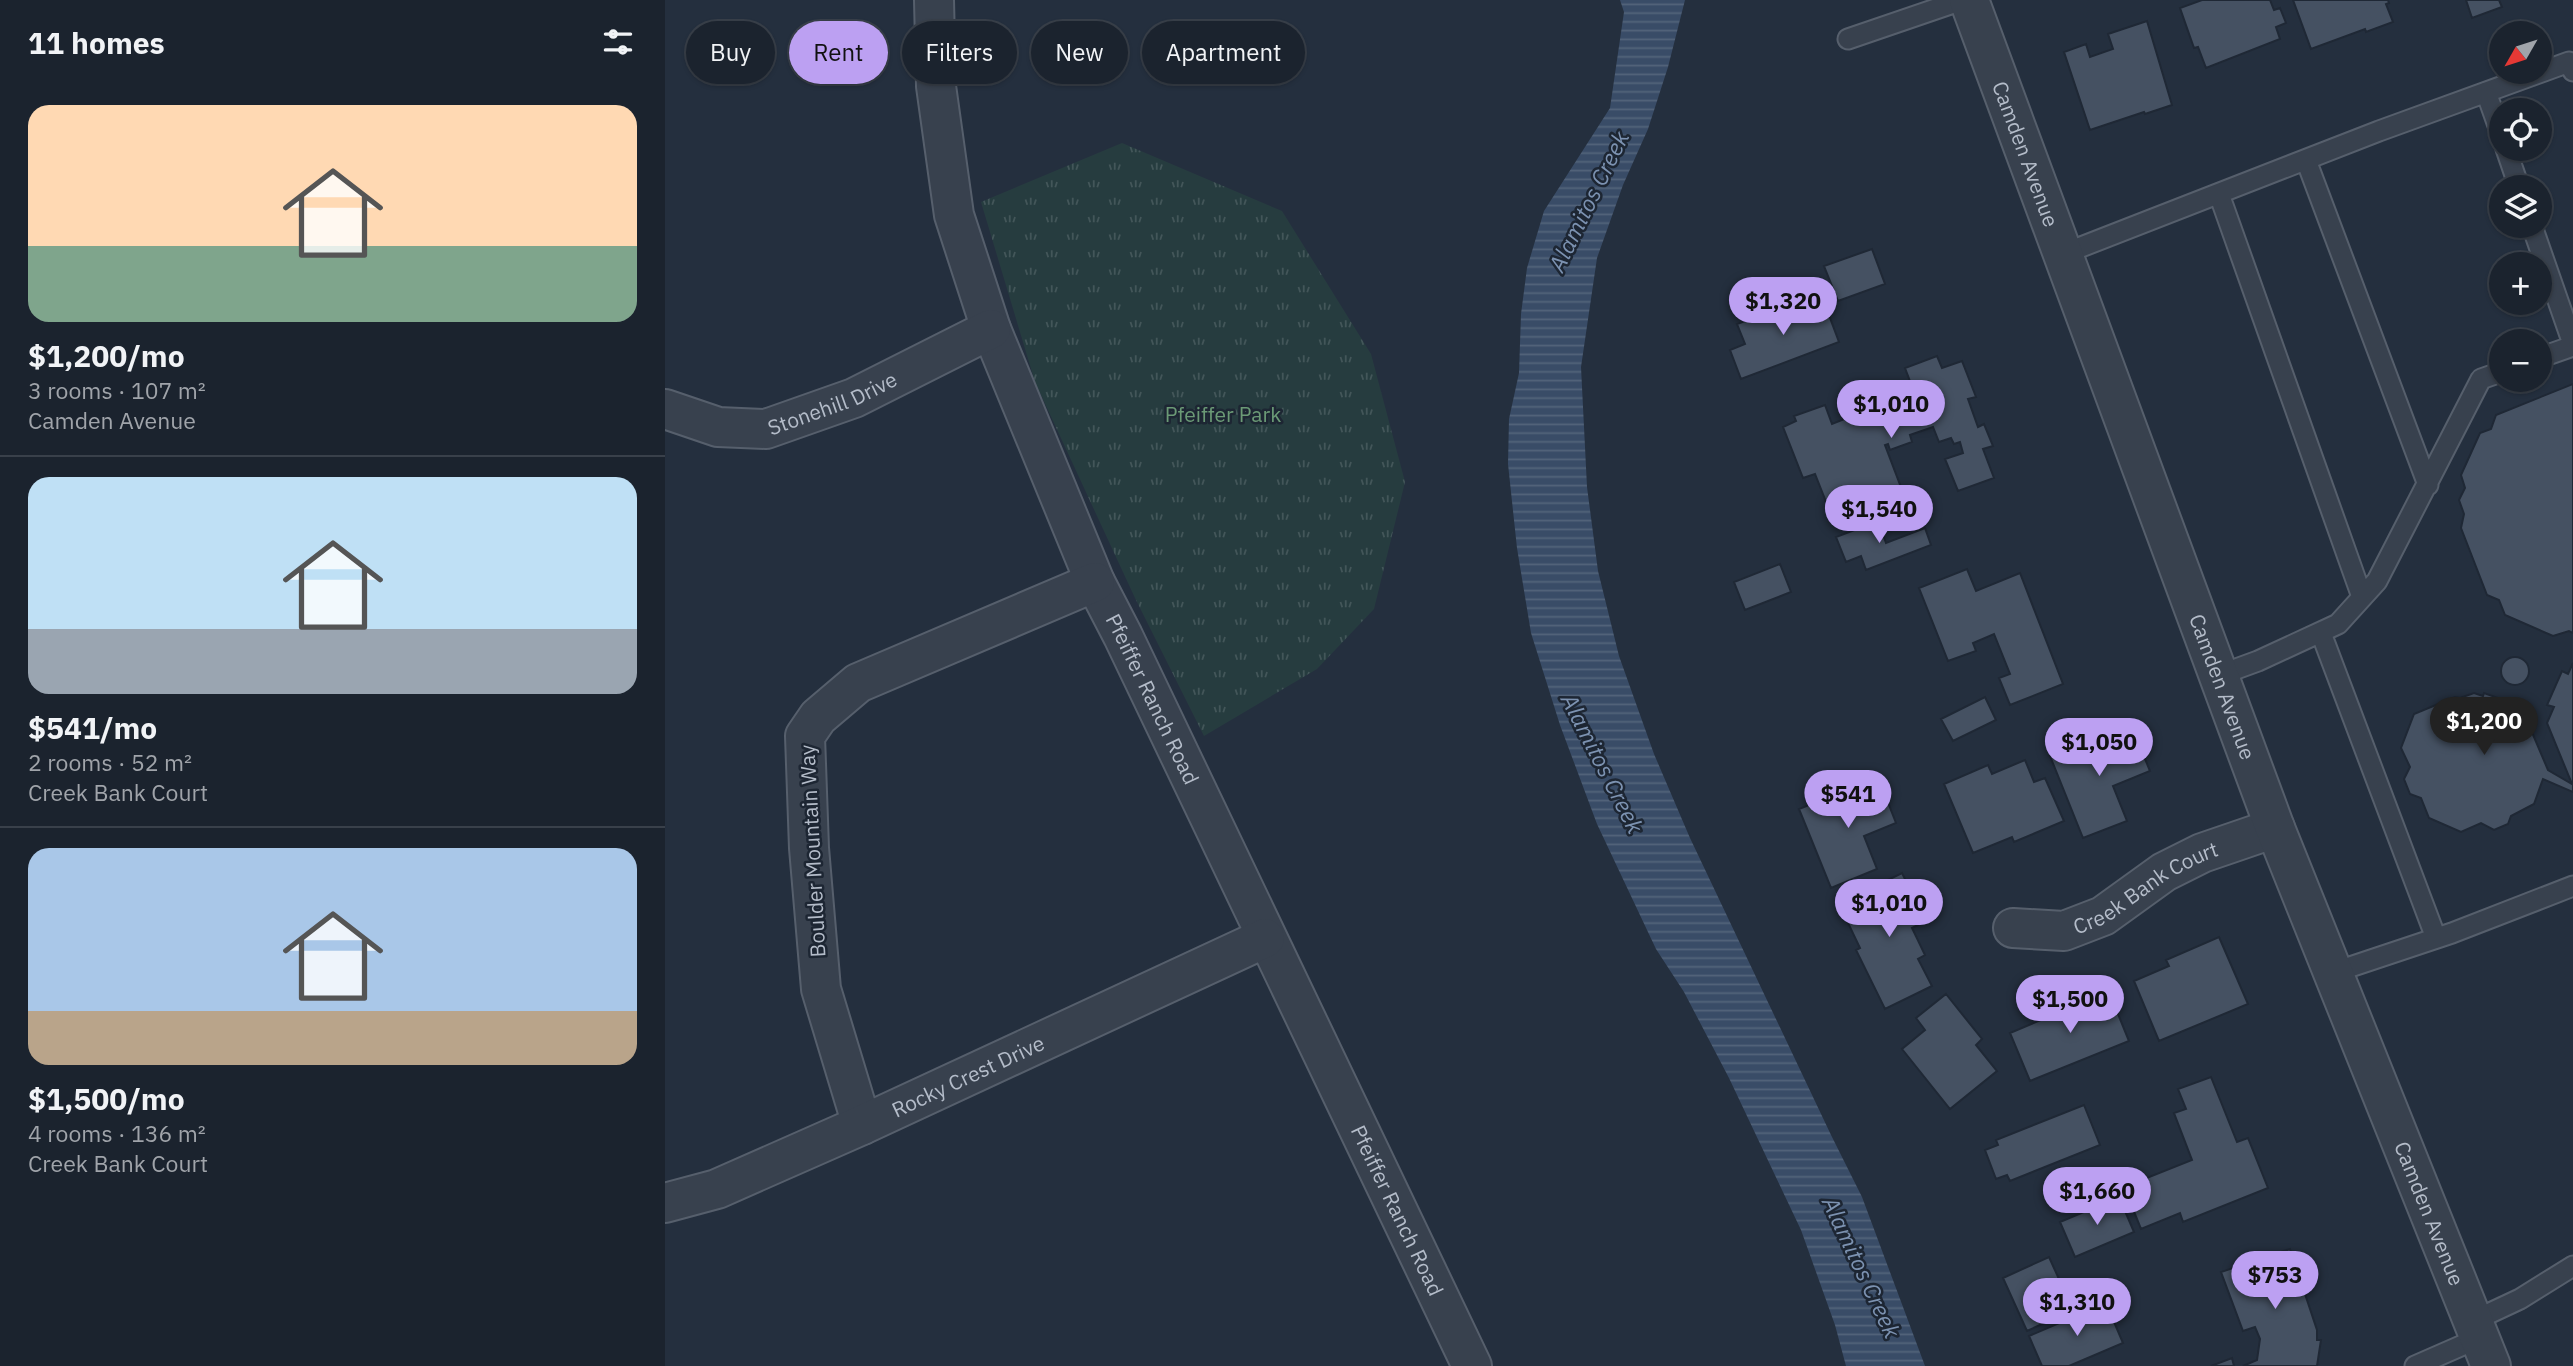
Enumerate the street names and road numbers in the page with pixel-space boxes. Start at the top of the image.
street label: Camden Avenue [1986,77,2066,231]
street label: Stonehill Drive [764,365,902,441]
street label: Pfeiffer Ranch Road [1100,609,1206,789]
street label: Camden Avenue [2183,610,2262,763]
street label: Boulder Mountain Way [792,743,832,958]
street label: Creek Bank Court [2069,835,2221,940]
street label: Rocky Crest Drive [887,1028,1049,1123]
street label: Pfeiffer Ranch Road [1345,1120,1450,1300]
street label: Camden Avenue [2388,1137,2471,1290]

